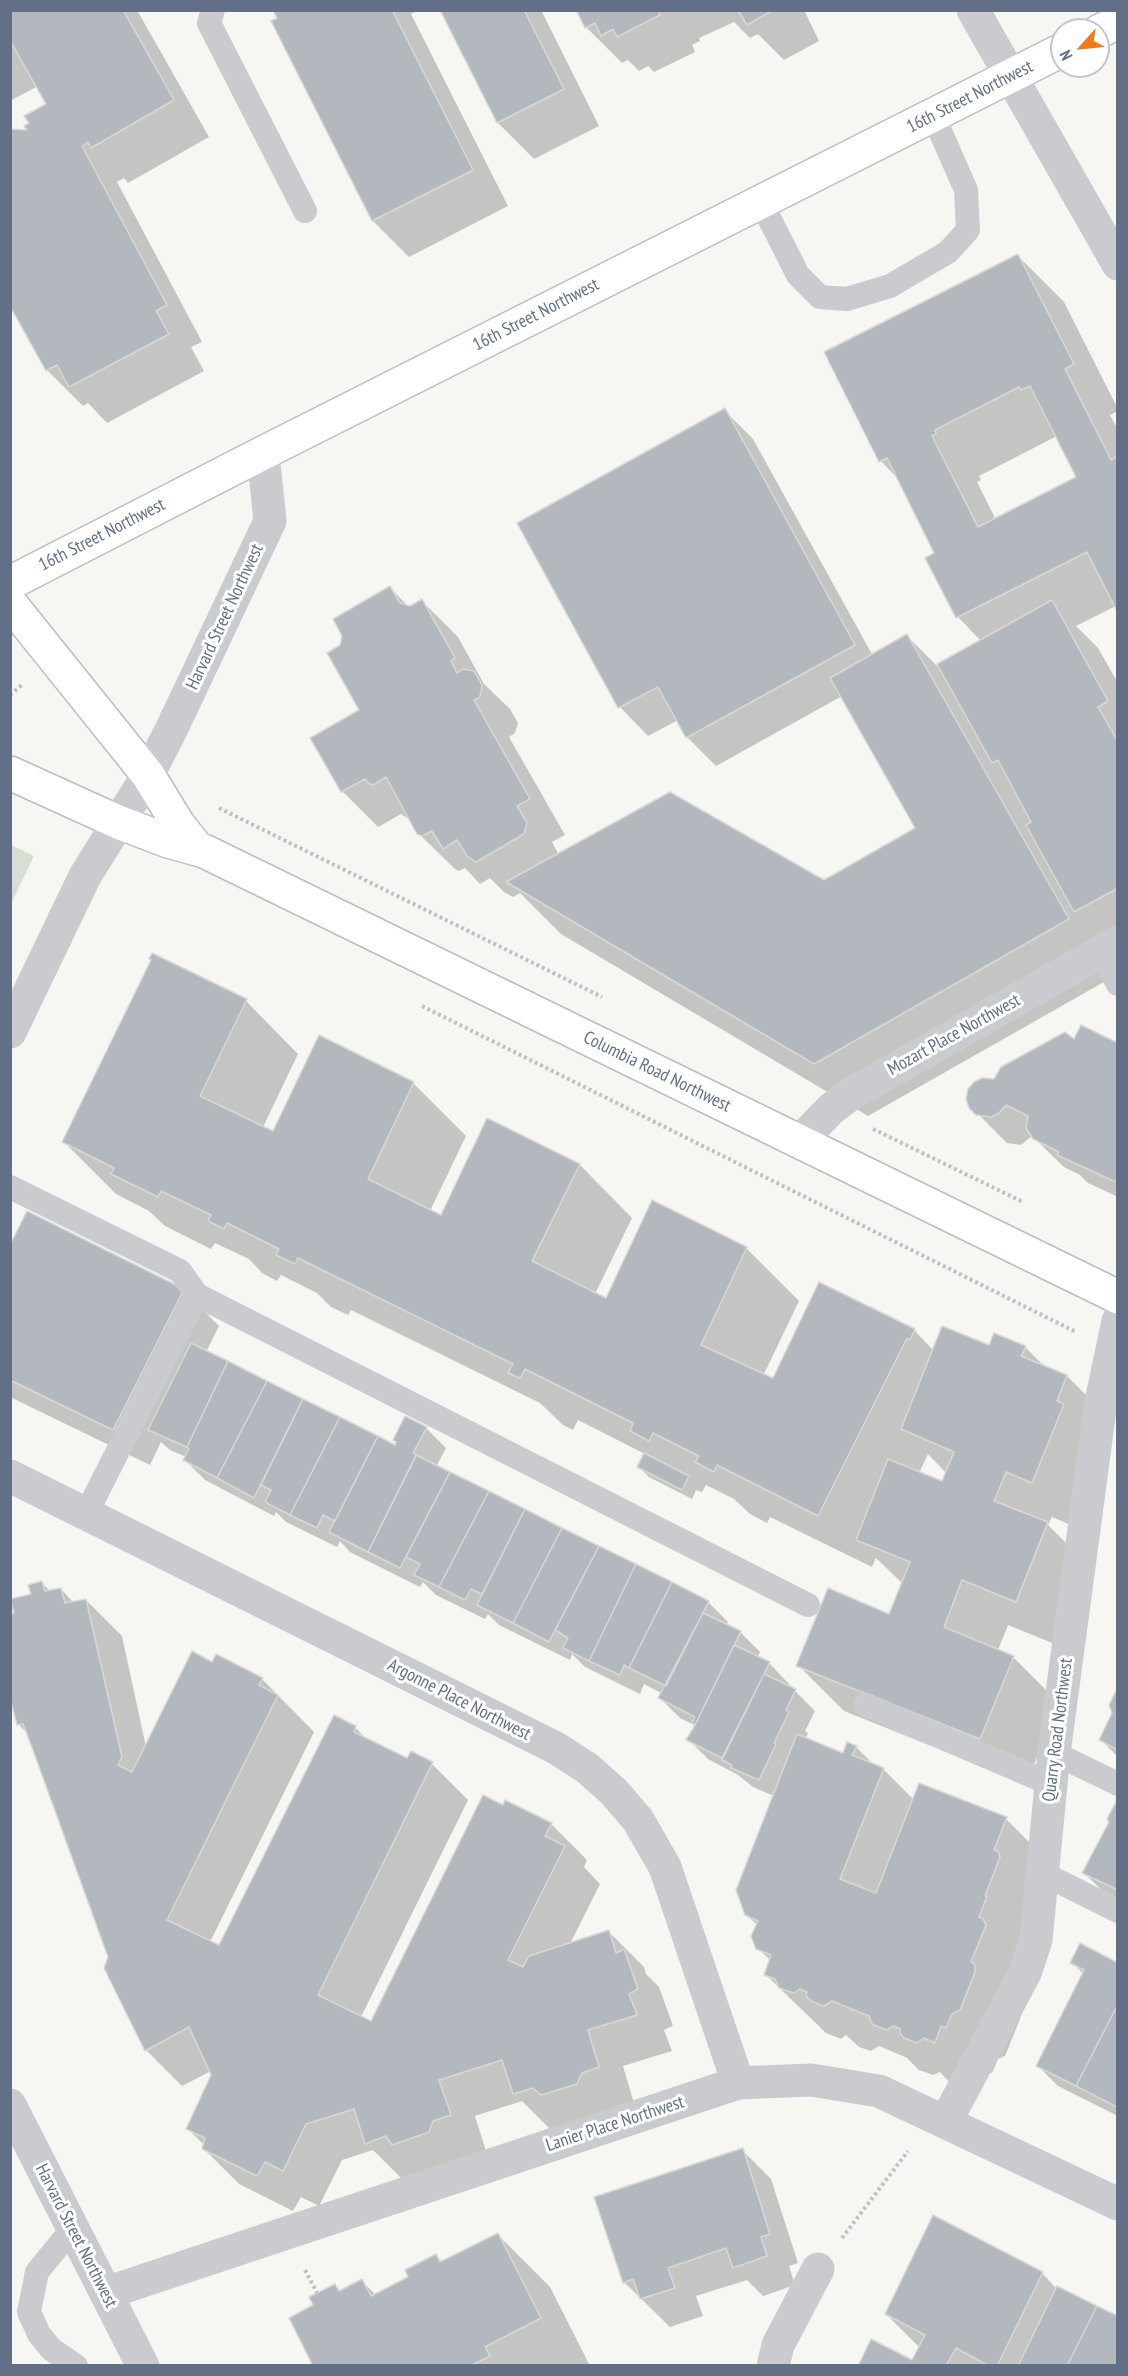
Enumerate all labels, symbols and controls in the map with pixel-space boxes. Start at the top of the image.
north arrow [1050,18,1110,78]
text: N [1055,47,1077,64]
street label: 16th Street Northwest [903,56,1037,138]
street label: 16th Street Northwest [469,274,603,356]
street label: 16th Street Northwest [35,494,169,576]
street label: Harvard Street Northwest [182,541,268,693]
street label: Mozart Place Northwest [884,990,1024,1080]
street label: Columbia Road Northwest [580,1027,734,1117]
street label: Argonne Place Northwest [384,1655,534,1745]
street label: Quarry Road Northwest [1038,1657,1078,1803]
street label: Lanier Place Northwest [543,2091,687,2157]
street label: Harvard Street Northwest [30,2161,122,2311]

